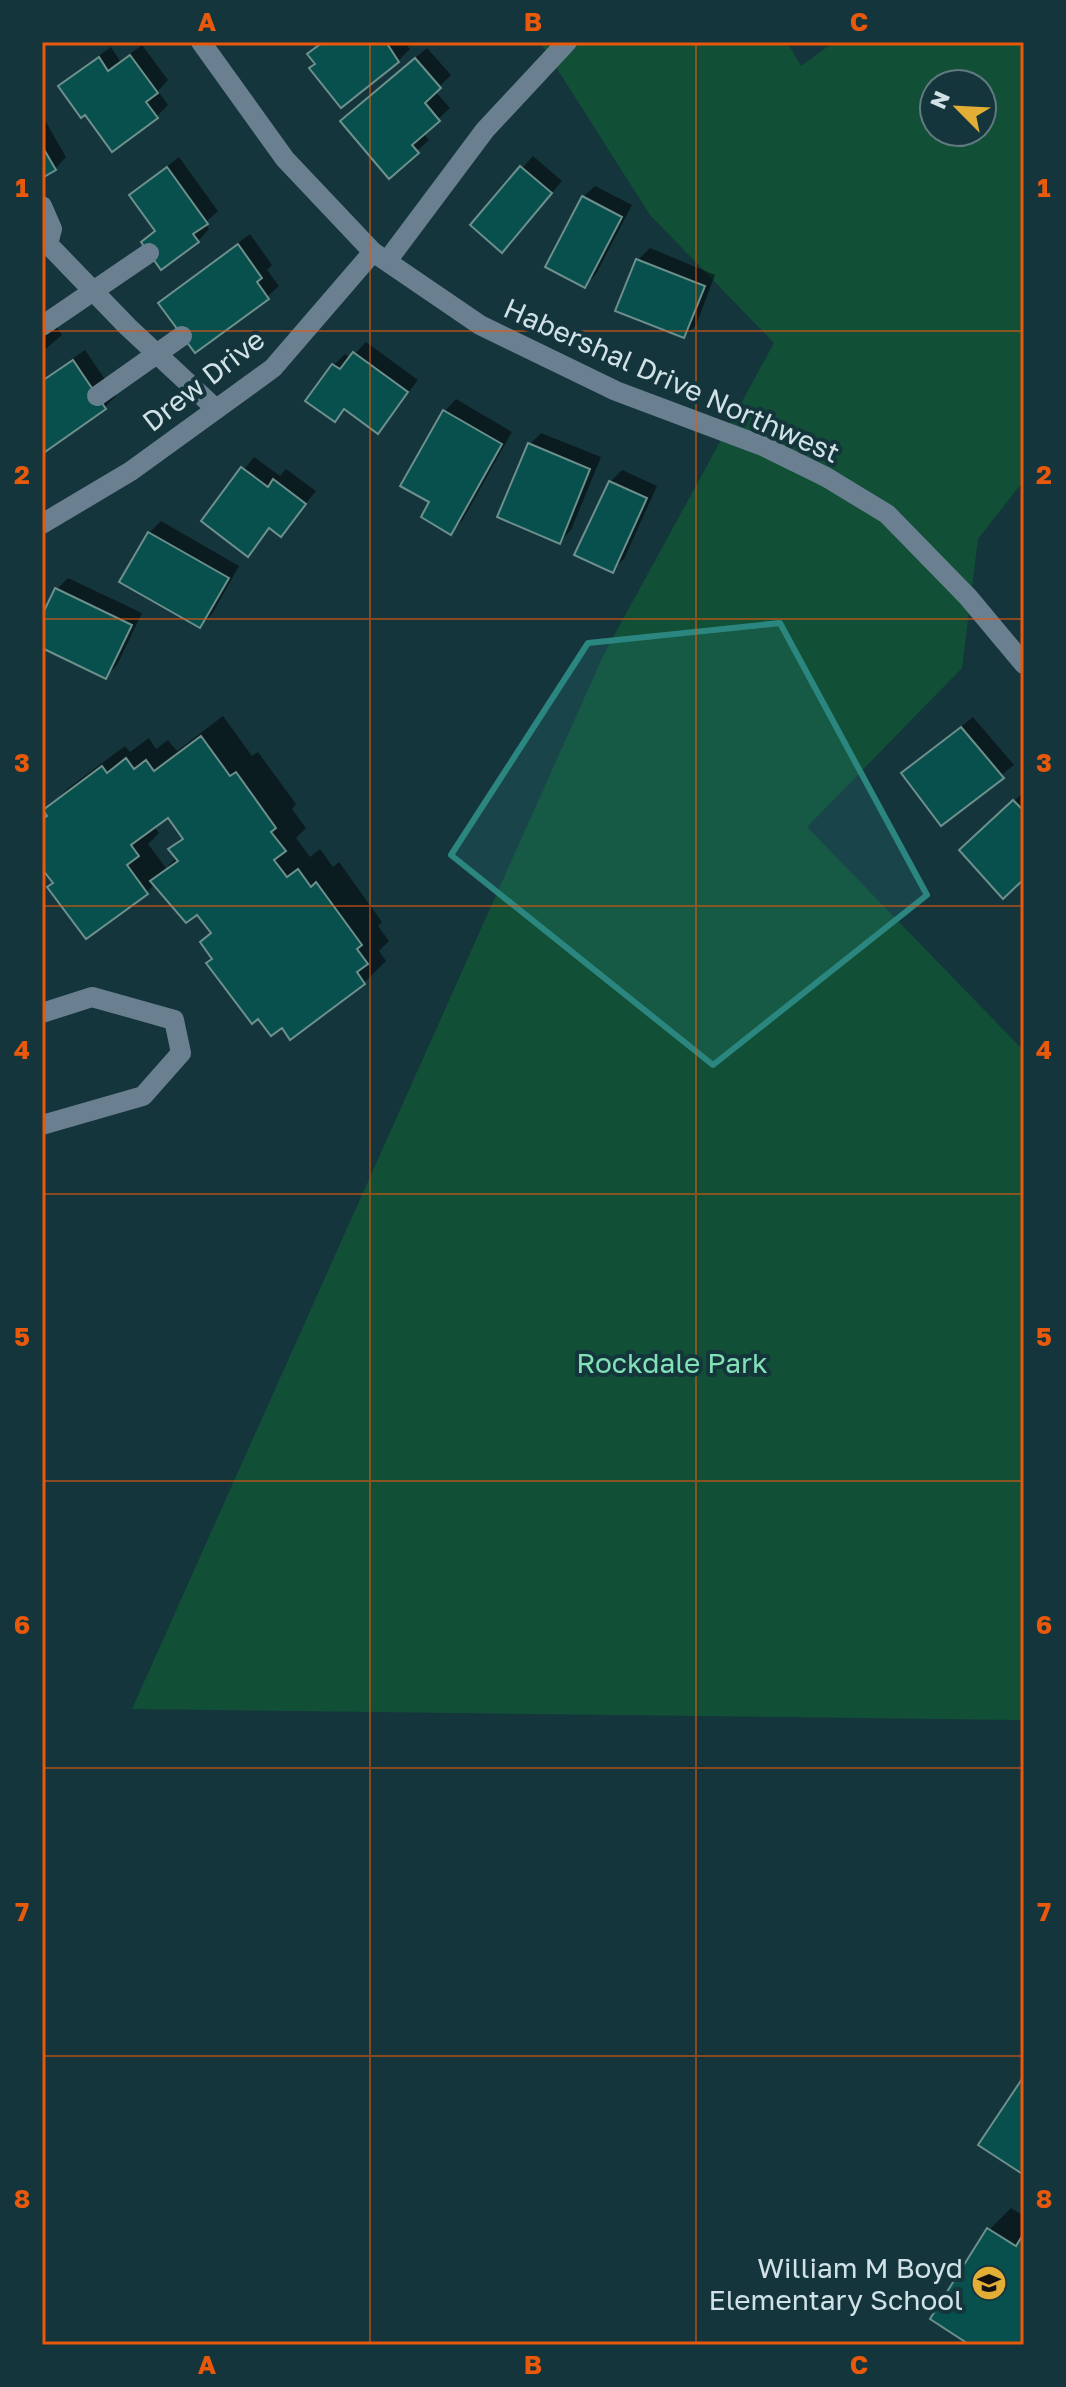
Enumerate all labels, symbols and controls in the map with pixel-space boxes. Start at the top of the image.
text: A [198,6,217,37]
text: B [524,6,542,37]
text: C [850,6,868,37]
north arrow [918,68,998,148]
text: N [924,87,955,113]
text: 1 [15,172,29,203]
text: 1 [1037,172,1051,203]
street label: Habershal Drive Northwest [499,291,845,469]
street label: Drew Drive [136,322,270,438]
text: 2 [14,459,30,490]
text: 2 [1036,459,1052,490]
text: 3 [14,747,30,778]
text: 3 [1036,747,1052,778]
text: 4 [14,1034,30,1065]
text: 4 [1036,1034,1052,1065]
text: 5 [14,1321,30,1352]
text: 5 [1036,1321,1052,1352]
park label: Rockdale Park [576,1346,768,1379]
text: 6 [14,1609,30,1640]
text: 6 [1036,1609,1052,1640]
text: 7 [15,1896,29,1927]
text: 7 [1037,1896,1051,1927]
text: 8 [14,2183,30,2214]
text: 8 [1036,2183,1052,2214]
place label: William M Boyd Elementary School [709,2251,963,2316]
school or university icon: William M Boyd Elementary School [970,2264,1008,2302]
text: A [198,2349,217,2380]
text: B [524,2349,542,2380]
text: C [850,2349,868,2380]

